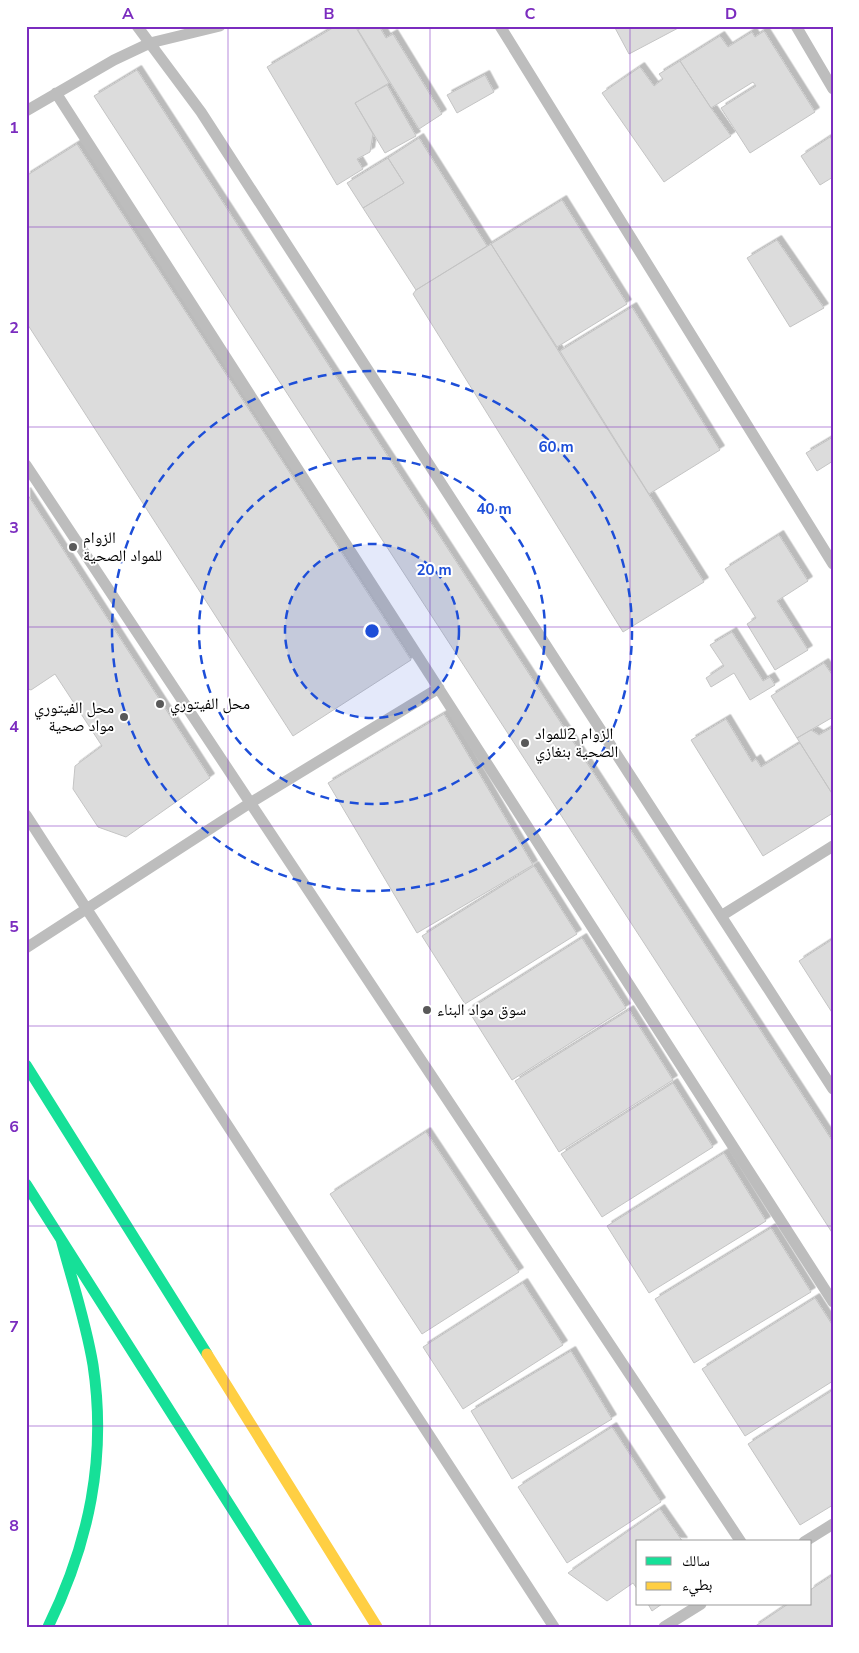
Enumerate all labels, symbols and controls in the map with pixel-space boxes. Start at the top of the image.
text: A [122,3,134,25]
text: B [323,3,335,25]
text: C [525,3,536,25]
text: D [725,3,737,25]
text: 1 [9,117,19,139]
text: 2 [9,317,19,339]
text: 60 m [538,437,574,457]
text: 40 m [476,499,512,519]
text: 3 [9,517,19,539]
place label: الزوام للمواد الصحية [83,527,162,567]
marker: الزوام للمواد الصحية [67,541,79,553]
text: 20 m [416,560,452,580]
centre of rings [363,622,381,640]
place label: محل الفيتوري [170,693,250,716]
place label: محل الفيتوري مواد صحية [34,697,114,737]
marker: محل الفيتوري [154,698,166,710]
marker: محل الفيتوري مواد صحية [118,711,130,723]
text: 4 [9,716,19,738]
place label: الزوام 2للمواد الصحية بنغازي [535,723,618,764]
marker: الزوام 2للمواد الصحية بنغازي [519,737,531,749]
text: 5 [9,916,19,938]
place label: سوق مواد البناء [437,999,526,1021]
marker: سوق مواد البناء [421,1004,433,1016]
text: 6 [9,1116,19,1138]
text: 7 [9,1316,19,1338]
text: 8 [9,1515,19,1537]
legend [636,1540,812,1606]
text: سالك [682,1551,710,1571]
text: بطيء [682,1575,712,1597]

